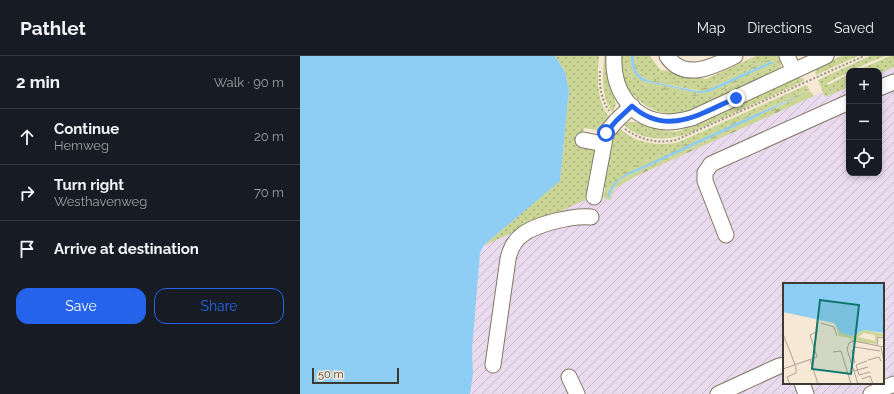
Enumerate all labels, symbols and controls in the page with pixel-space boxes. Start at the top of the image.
text: Pathlet [20,17,86,39]
text: Map [697,20,725,36]
text: Directions [747,20,812,36]
text: Saved [834,20,874,36]
map controls [846,68,882,176]
button: + [846,68,882,104]
text: 2 min [16,72,60,92]
text: Walk · 90 m [214,75,284,90]
route end [727,89,745,107]
button: − [846,104,882,140]
text: Continue [54,120,119,138]
route start [597,124,615,142]
icon: ahead [16,126,38,148]
text: 20 m [254,129,284,144]
text: Hemweg [54,138,109,153]
button: locate [846,140,882,176]
text: Turn right [54,176,124,194]
icon: right [16,182,38,204]
text: 70 m [254,185,284,200]
text: Westhavenweg [54,194,147,209]
icon: arrive [16,238,38,260]
text: Arrive at destination [54,240,199,258]
inset map [783,283,884,384]
button: Save [16,288,146,324]
button: Share [154,288,284,324]
scale bar [312,366,399,385]
text: 50 m [318,368,344,381]

